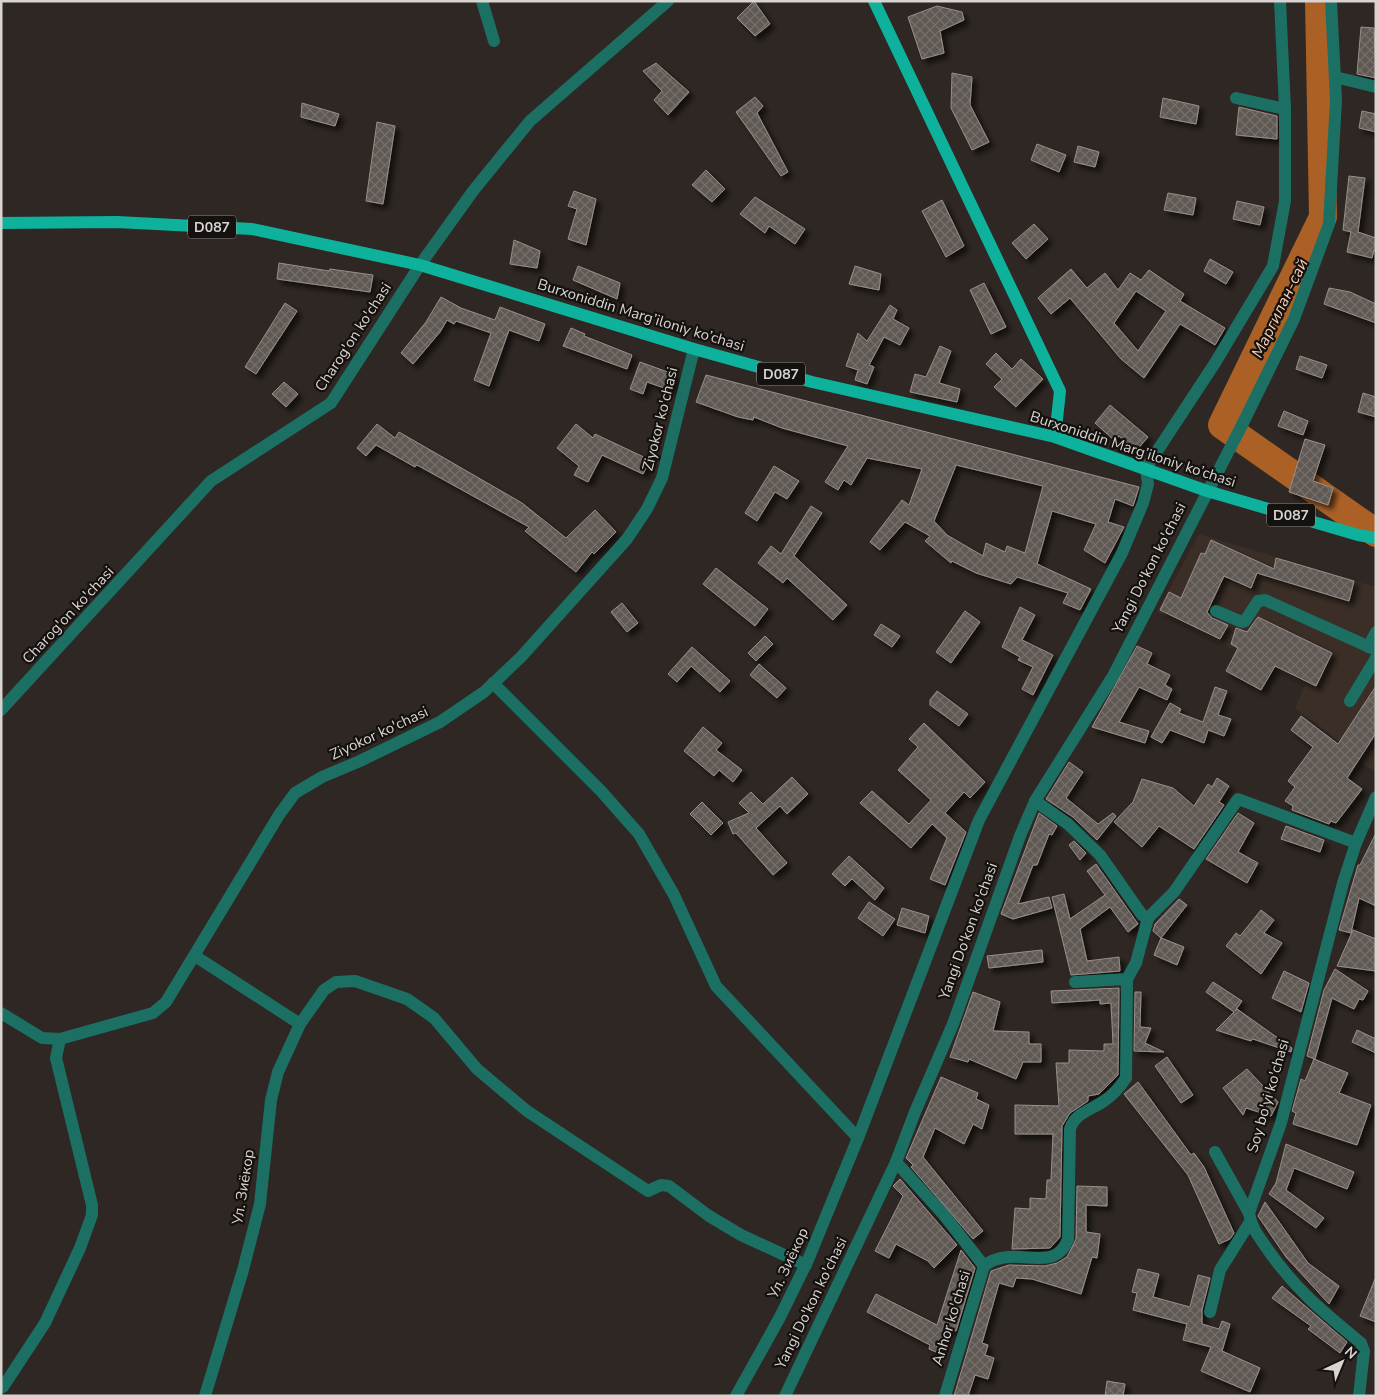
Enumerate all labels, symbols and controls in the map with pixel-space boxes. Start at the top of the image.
road number: D087 [188,216,236,238]
water label: Маргилан-сай [1246,255,1313,362]
street label: Burxoniddin Marg’iloniy ko’chasi [535,274,747,356]
street label: Charog'on ko'chasi [310,279,396,395]
road number: D087 [757,362,805,386]
street label: Ziyokor ko'chasi [637,365,683,473]
street label: Burxoniddin Marg’iloniy ko’chasi [1027,406,1239,492]
street label: Yangi Do'kon ko'chasi [1107,499,1191,638]
road number: D087 [1267,504,1315,526]
street label: Charog'on ko'chasi [18,562,118,668]
street label: Ziyokor ko'chasi [327,701,431,765]
street label: Yangi Do'kon ko'chasi [934,860,1002,1003]
street label: Soy bo'yi ko'chasi [1242,1037,1294,1155]
street label: Ул. Зиёкор [227,1148,259,1227]
street label: Ул. Зиёкор [762,1224,813,1303]
street label: Yangi Do'kon ko'chasi [770,1234,852,1373]
street label: Anhor ko'chasi [927,1268,975,1368]
north arrow [1317,1337,1367,1387]
text: N [1340,1343,1361,1363]

